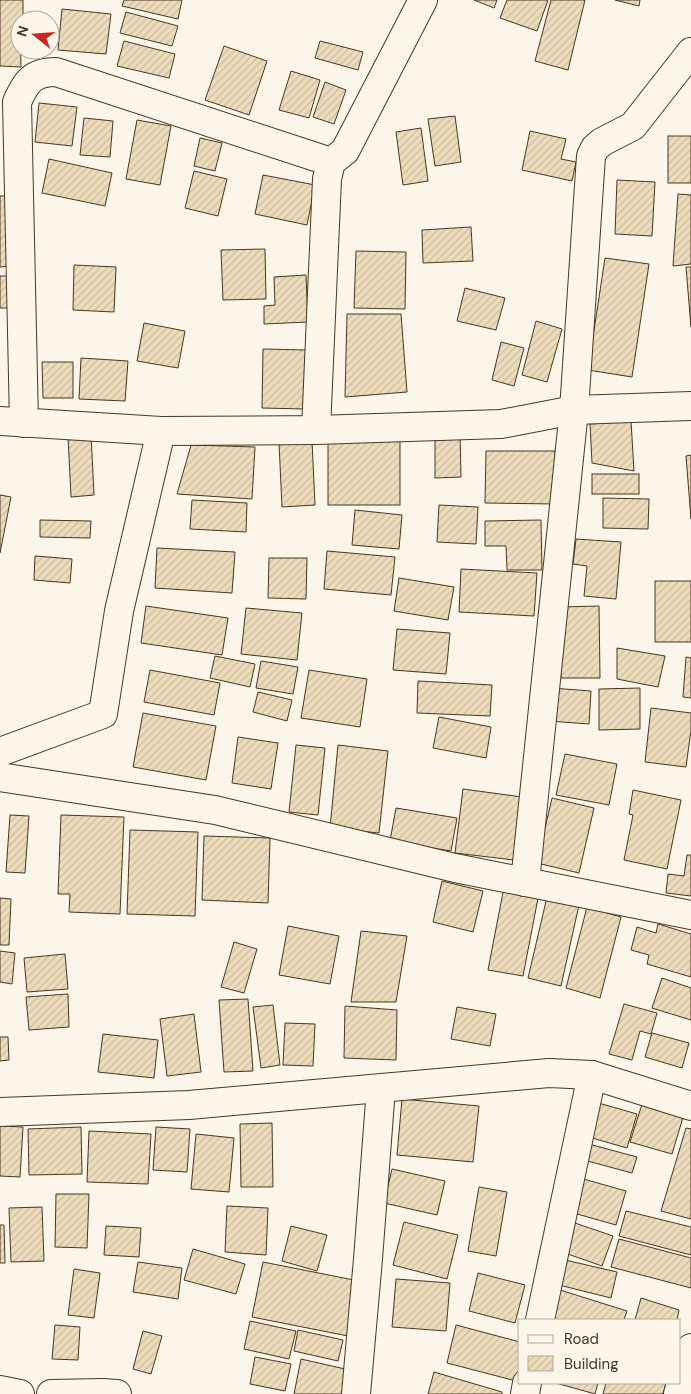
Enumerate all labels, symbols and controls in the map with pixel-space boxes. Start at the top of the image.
north arrow [10,10,60,60]
text: N [12,24,33,39]
legend [518,1319,681,1384]
text: Road [564,1329,599,1349]
text: Building [564,1354,619,1374]

